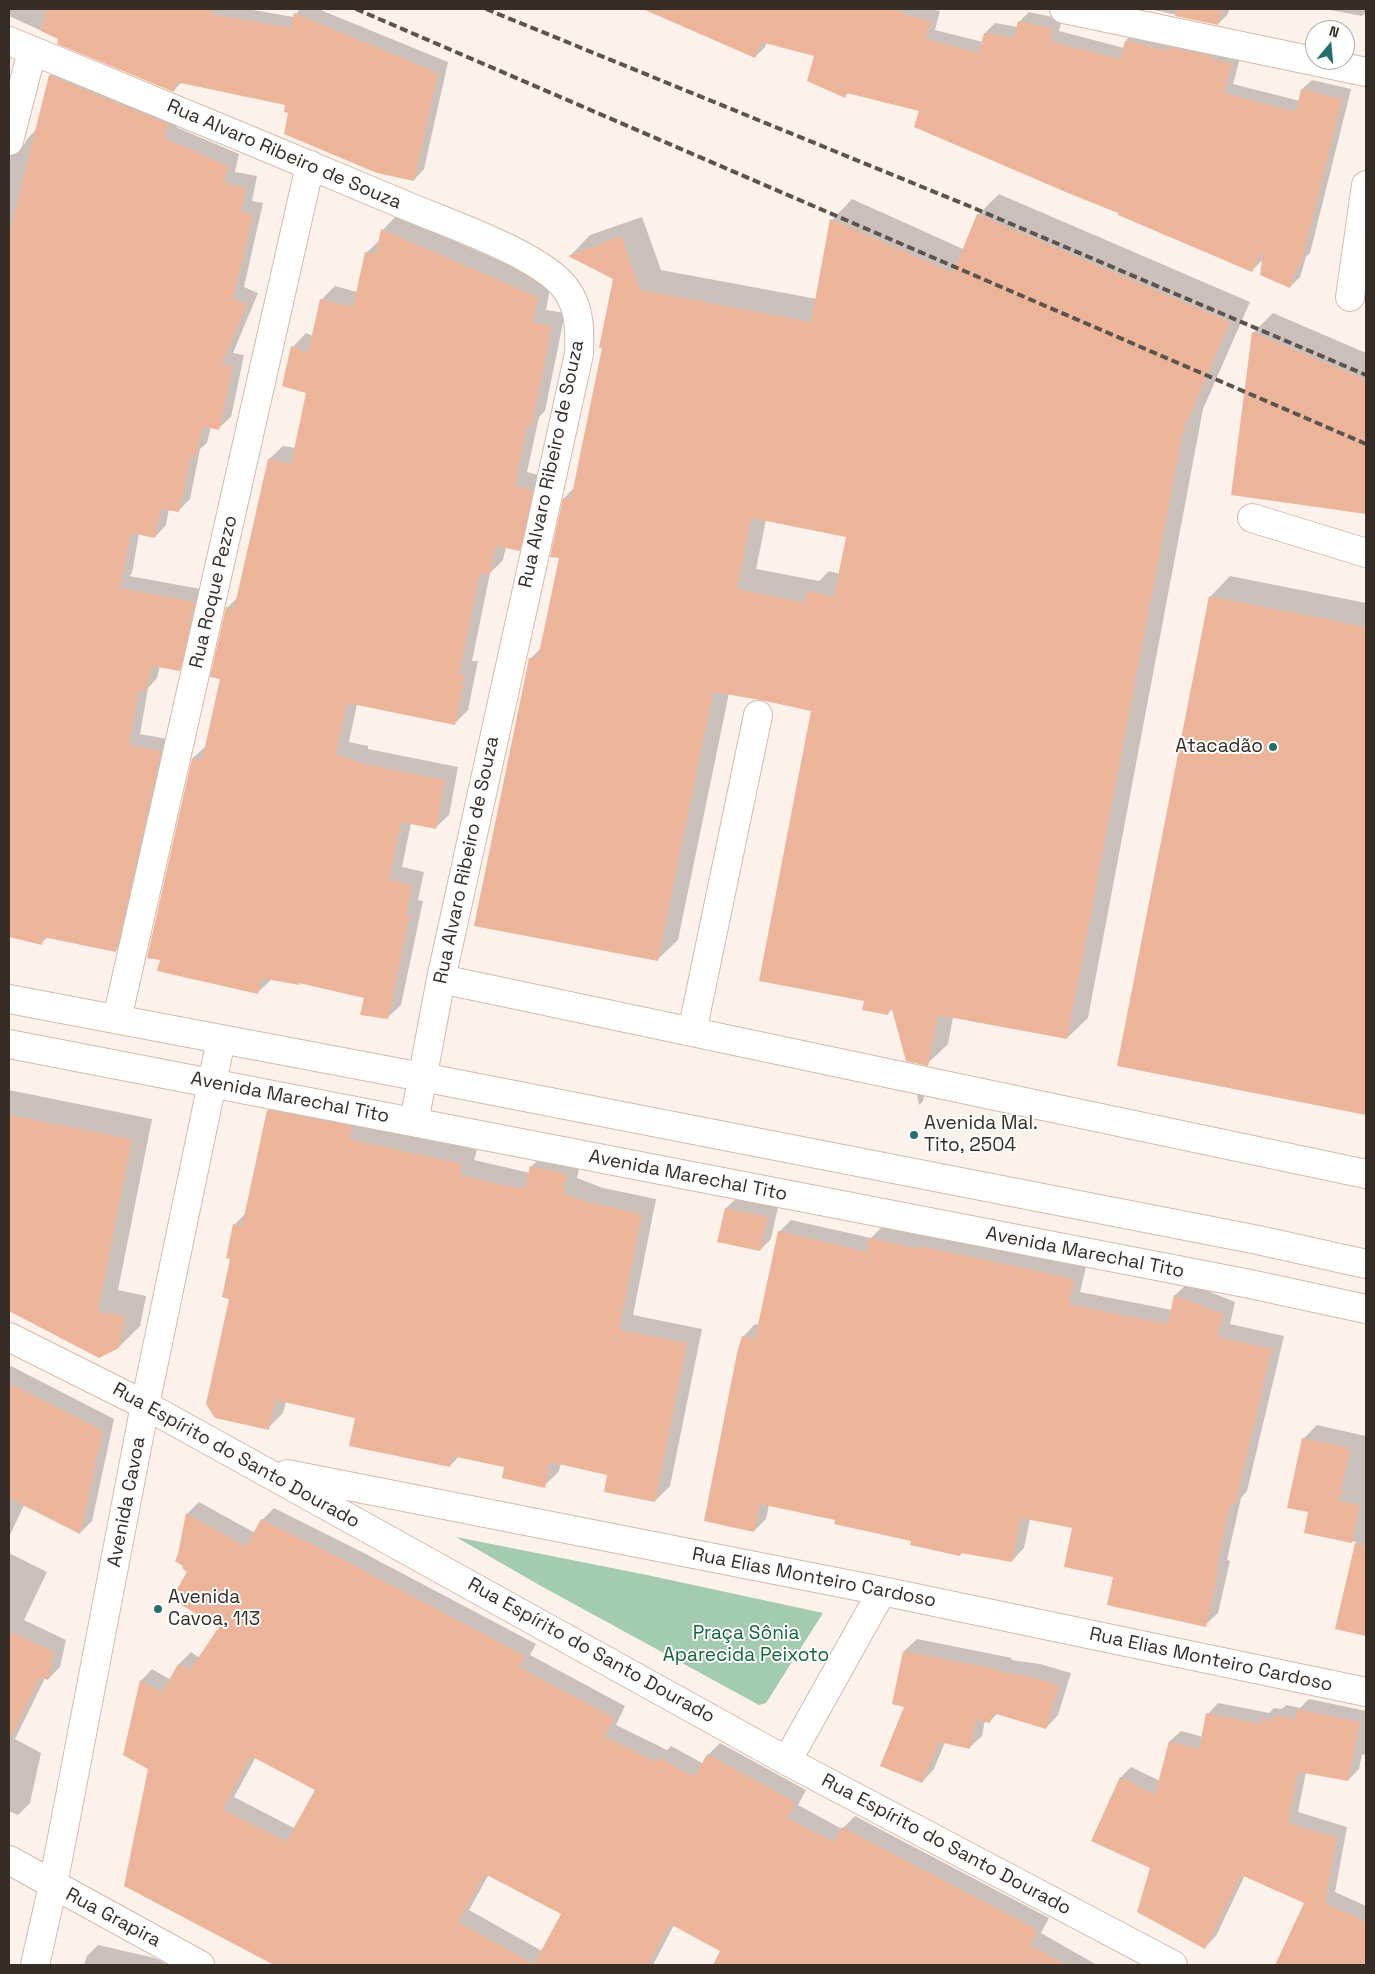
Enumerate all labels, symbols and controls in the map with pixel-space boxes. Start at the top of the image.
north arrow [1305,20,1355,70]
text: N [1327,22,1341,42]
street label: Rua Alvaro Ribeiro de Souza [163,95,405,215]
street label: Rua Alvaro Ribeiro de Souza [515,338,589,590]
street label: Rua Roque Pezzo [185,513,243,671]
street label: Rua Alvaro Ribeiro de Souza [430,734,504,986]
place label: Atacadão [1175,736,1263,758]
marker: Atacadão [1267,741,1279,753]
street label: Avenida Marechal Tito [189,1068,391,1128]
place label: Avenida Mal. Tito, 2504 [924,1113,1038,1157]
marker: Avenida Mal. Tito, 2504 [908,1129,920,1141]
street label: Avenida Marechal Tito [587,1146,789,1206]
street label: Avenida Marechal Tito [984,1223,1186,1283]
street label: Rua Espírito do Santo Dourado [108,1378,364,1534]
street label: Avenida Cavoa [103,1435,151,1569]
street label: Rua Elias Monteiro Cardoso [690,1543,938,1613]
street label: Rua Espírito do Santo Dourado [463,1573,719,1729]
place label: Avenida Cavoa, 113 [168,1587,260,1631]
marker: Avenida Cavoa, 113 [152,1603,164,1615]
park label: Praça Sônia Aparecida Peixoto [663,1623,829,1667]
street label: Rua Elias Monteiro Cardoso [1087,1623,1335,1697]
street label: Rua Espírito do Santo Dourado [817,1769,1075,1921]
street label: Rua Grapira [62,1883,164,1953]

